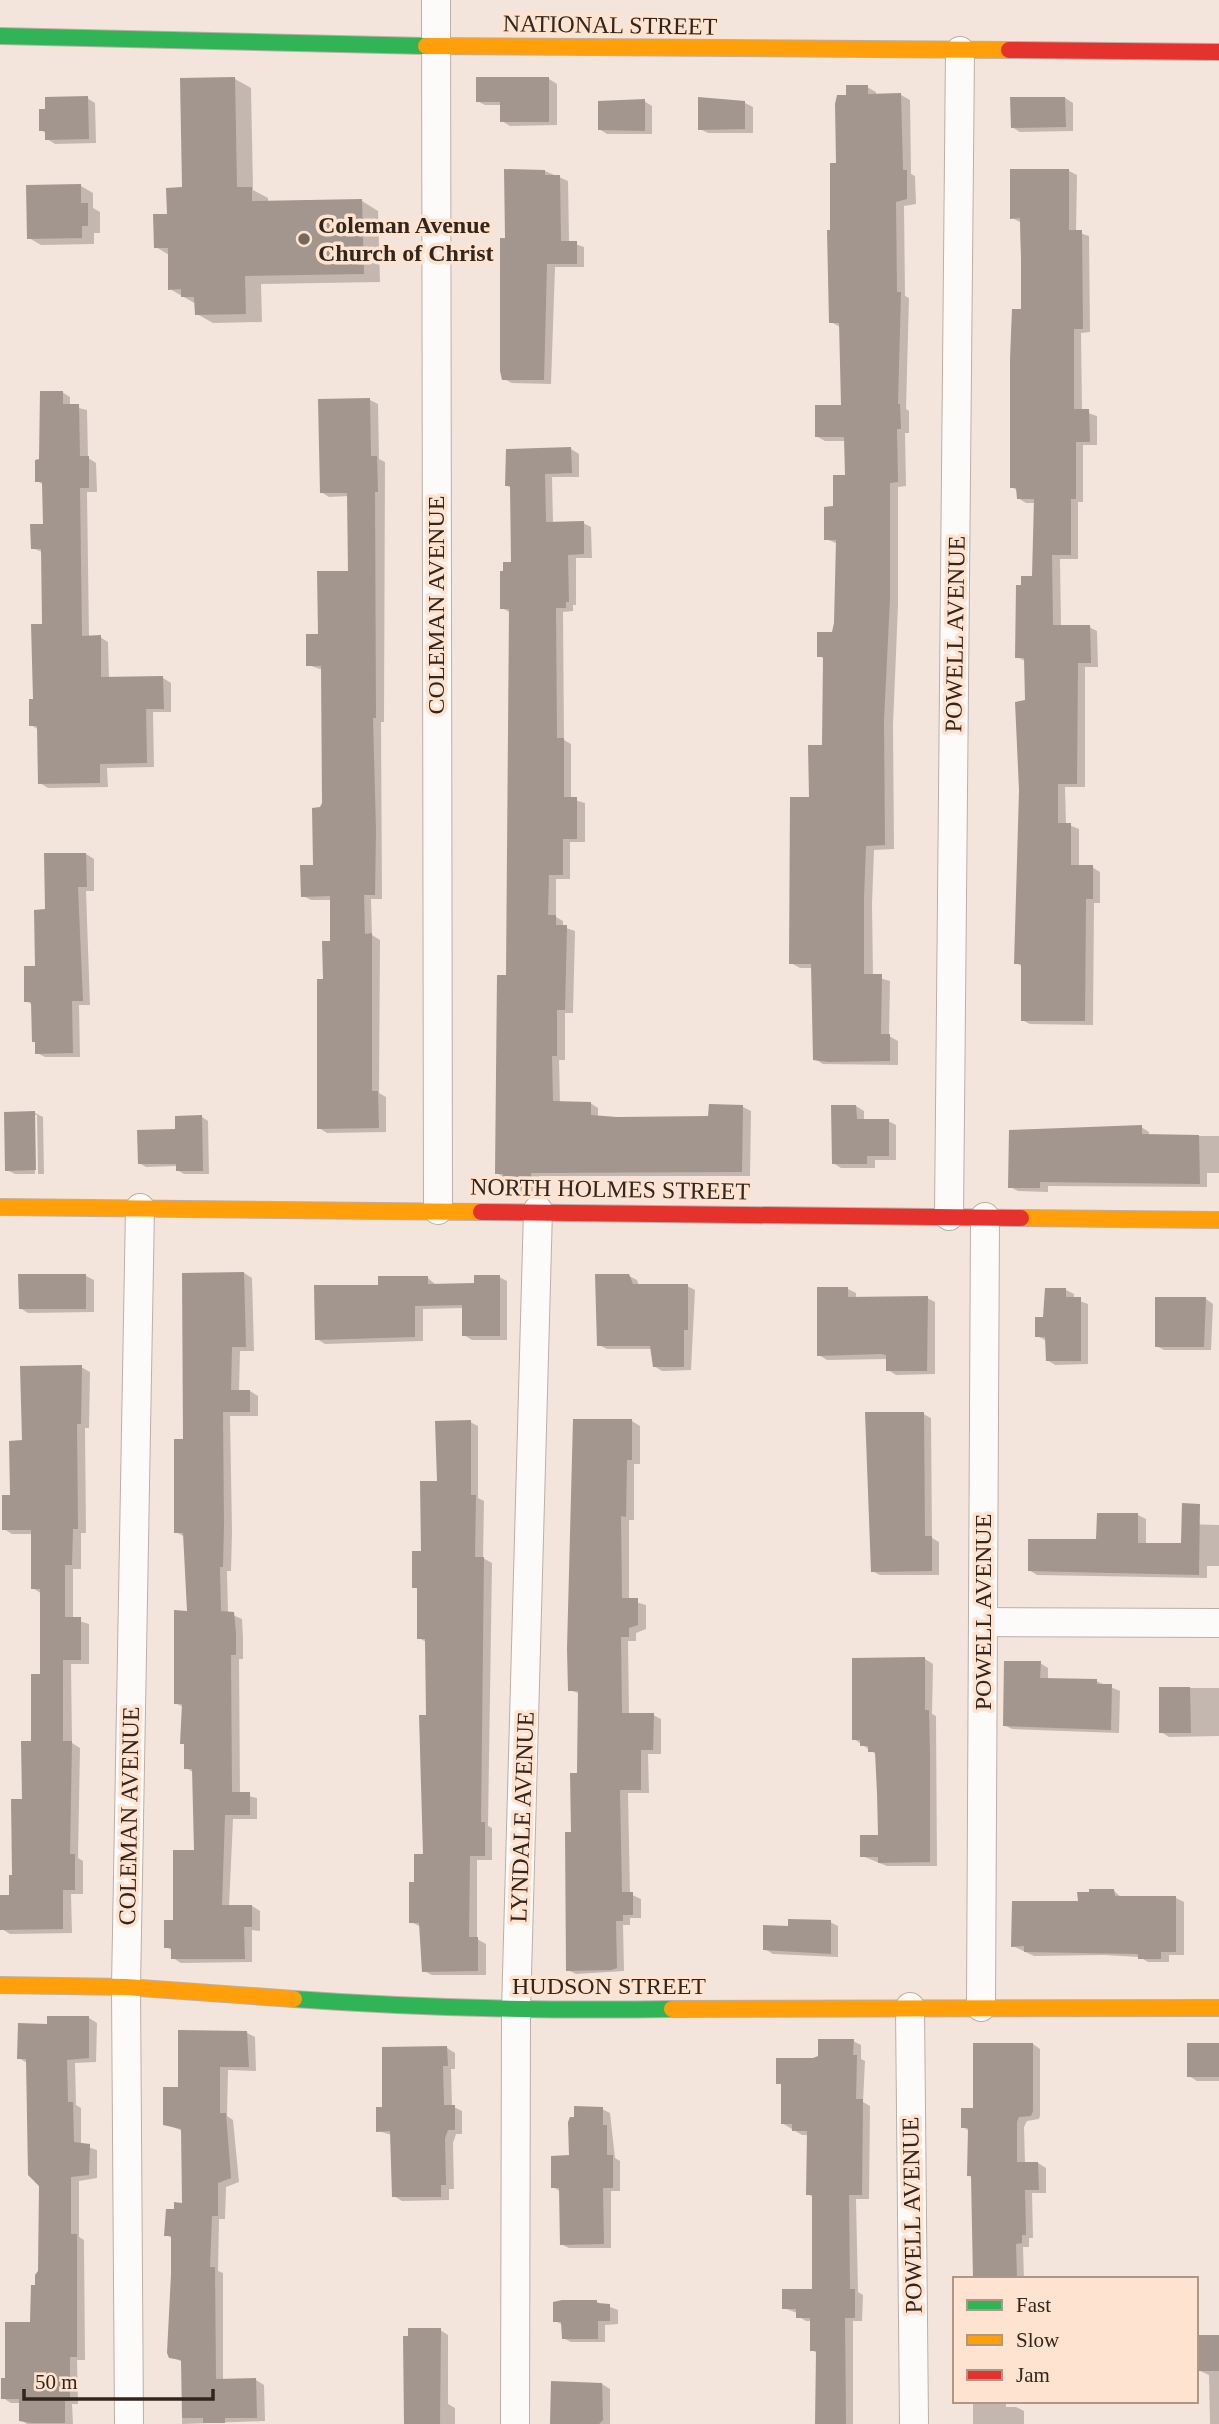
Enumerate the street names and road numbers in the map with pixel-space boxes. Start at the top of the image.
street label: NATIONAL STREET [503,10,718,40]
street label: COLEMAN AVENUE [423,496,449,714]
street label: POWELL AVENUE [940,535,970,733]
street label: NORTH HOLMES STREET [470,1174,750,1204]
street label: POWELL AVENUE [970,1514,996,1710]
street label: COLEMAN AVENUE [114,1706,144,1926]
street label: LYNDALE AVENUE [505,1711,539,1923]
street label: HUDSON STREET [512,1973,706,1999]
street label: POWELL AVENUE [897,2116,927,2314]

